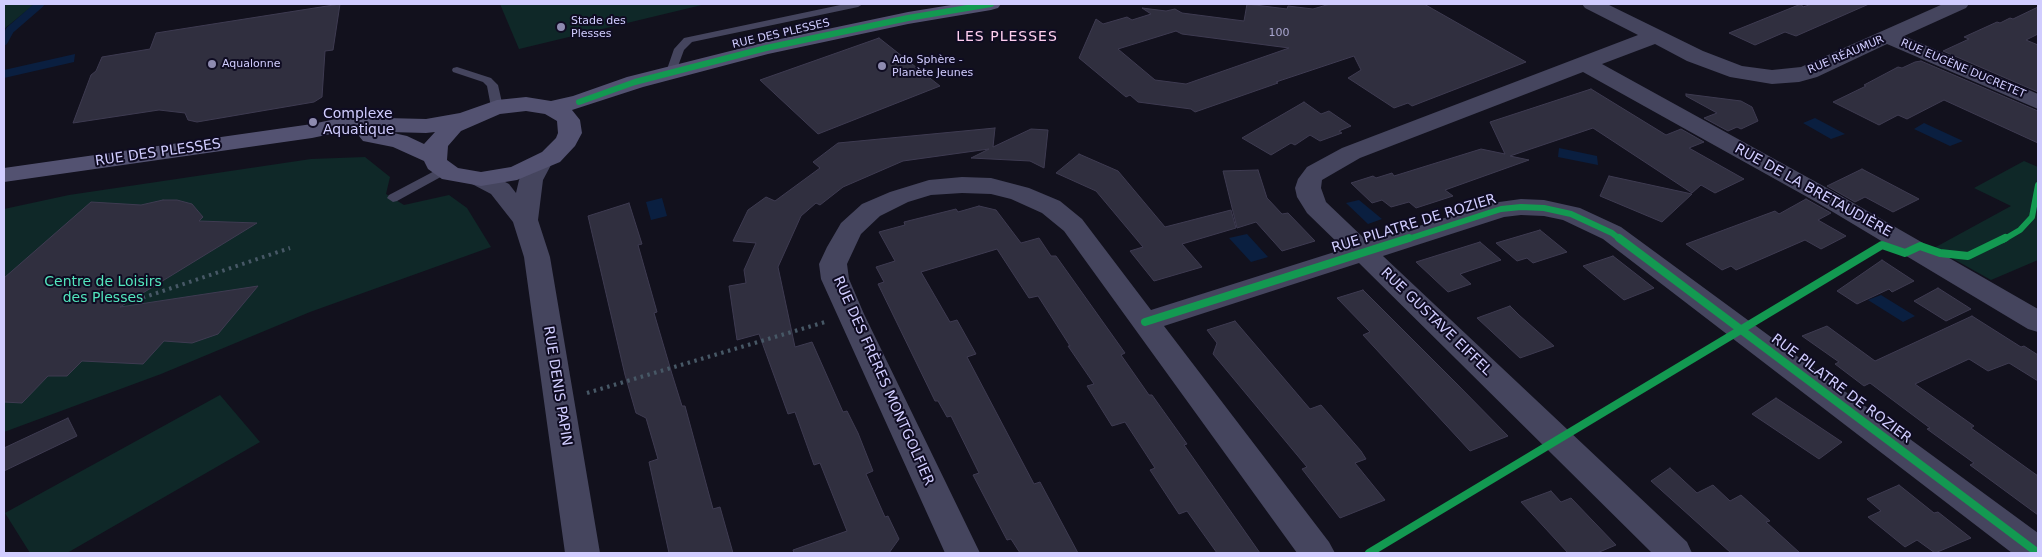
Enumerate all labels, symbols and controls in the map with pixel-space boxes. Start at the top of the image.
place label: Stade des Plesses [571,14,626,40]
street label: RUE DES PLESSES [731,16,831,52]
marker: Stade des Plesses [555,21,567,33]
house number: 100 [1269,26,1289,40]
district label: LES PLESSES [955,29,1059,45]
street label: RUE RÉAUMUR [1806,33,1886,77]
street label: RUE EUGÈNE DUCRETET [1899,37,2027,101]
place label: Ado Sphère - Planète Jeunes [892,53,973,79]
place label: Aqualonne [222,57,281,71]
marker: Aqualonne [206,58,218,70]
marker: Ado Sphère - Planète Jeunes [876,60,888,72]
place label: Complexe Aquatique [323,106,394,138]
marker: Complexe Aquatique [307,116,319,128]
street label: RUE DES PLESSES [94,136,222,170]
street label: RUE DE LA BRETAUDIÈRE [1731,141,1895,241]
street label: RUE PILATRE DE ROZIER [1330,191,1498,257]
street label: RUE GUSTAVE EIFFEL [1377,265,1495,379]
park label: Centre de Loisirs des Plesses [44,274,162,306]
street label: RUE DES FRÈRES MONTGOLFIER [829,274,937,488]
street label: RUE DENIS PAPIN [539,325,575,447]
street label: RUE PILATRE DE ROZIER [1768,331,1914,447]

